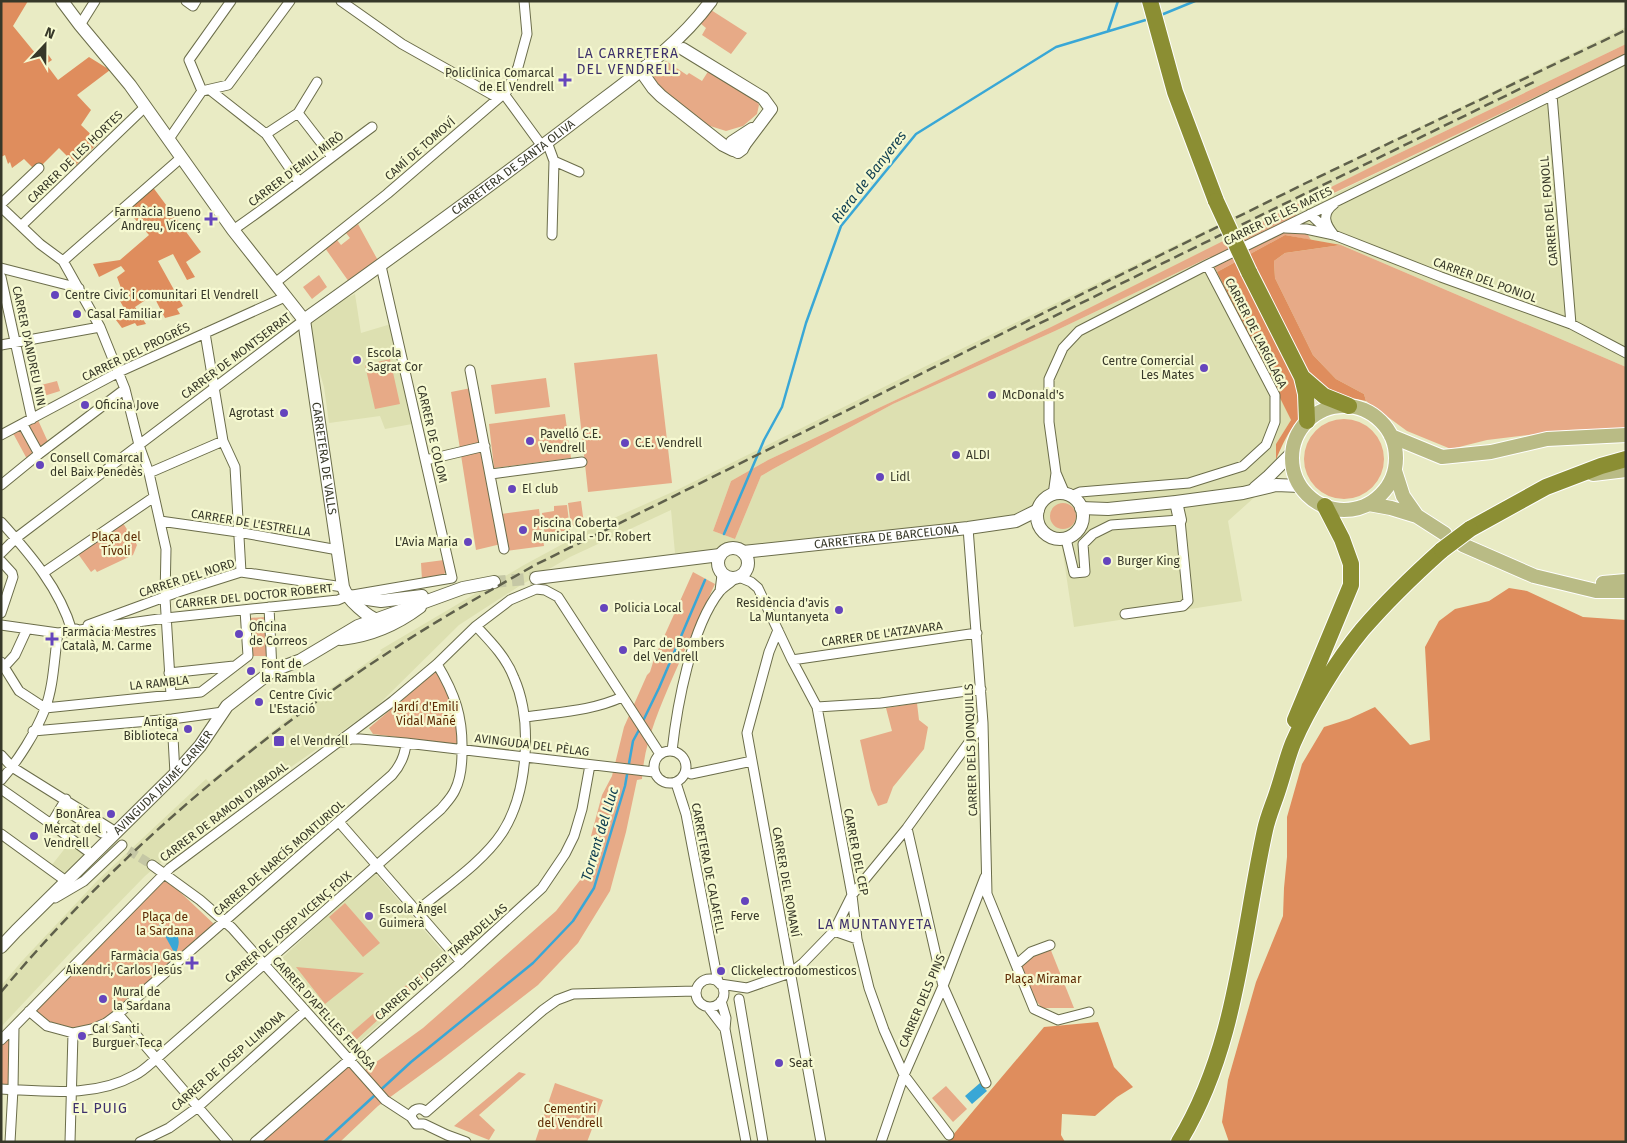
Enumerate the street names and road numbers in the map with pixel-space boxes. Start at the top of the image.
street label: CARRER DE LES HORTES [25,108,126,206]
street label: CAMÍ DE TOMOVÍ [381,114,458,183]
street label: CARRETERA DE SANTA OLIVA [449,117,578,218]
street label: CARRER D'EMILI MIRÒ [245,128,346,209]
street label: CARRER DEL FONOLL [1537,155,1561,267]
street label: CARRER DE LES MATES [1221,183,1335,248]
street label: CARRER DEL PONIOL [1431,255,1539,305]
street label: CARRER DE L'ARGILAGA [1222,276,1290,390]
street label: CARRER D'ANDREU NIN [9,285,49,407]
street label: CARRER DE MONTSERRAT [178,310,294,402]
street label: CARRER DEL PROGRÉS [79,319,193,384]
street label: CARRER DE COLOM [414,384,450,484]
street label: CARRETERA DE VALLS [309,401,339,516]
street label: CARRER DE L'ESTRELLA [190,507,312,539]
street label: CARRETERA DE BARCELONA [813,522,959,551]
street label: CARRER DEL NORD [137,556,237,600]
street label: CARRER DEL DOCTOR ROBERT [175,581,334,611]
street label: CARRER DE L'ATZAVARA [821,619,944,649]
street label: LA RAMBLA [129,673,190,693]
street label: CARRER DELS JONQUILLS [962,683,980,817]
street label: AVINGUDA JAUME CARNER [111,728,215,838]
street label: AVINGUDA DEL PÈLAG [474,730,590,759]
street label: CARRER DE RAMON D'ABADAL [157,759,291,865]
street label: CARRER DE NARCÍS MONTURIOL [210,796,348,919]
street label: CARRETERA DE CALAFELL [688,802,728,934]
street label: CARRER DEL CEP [841,807,871,897]
street label: CARRER DEL ROMANÍ [769,826,804,939]
street label: CARRER DE JOSEP VICENÇ FOIX [222,868,354,986]
street label: CARRER DE JOSEP TARRADELLAS [372,900,510,1023]
street label: CARRER DELS PINS [896,952,948,1050]
street label: CARRER D'APEL·LES FENOSA [270,954,378,1072]
street label: CARRER DE JOSEP LLIMONA [169,1008,288,1114]

